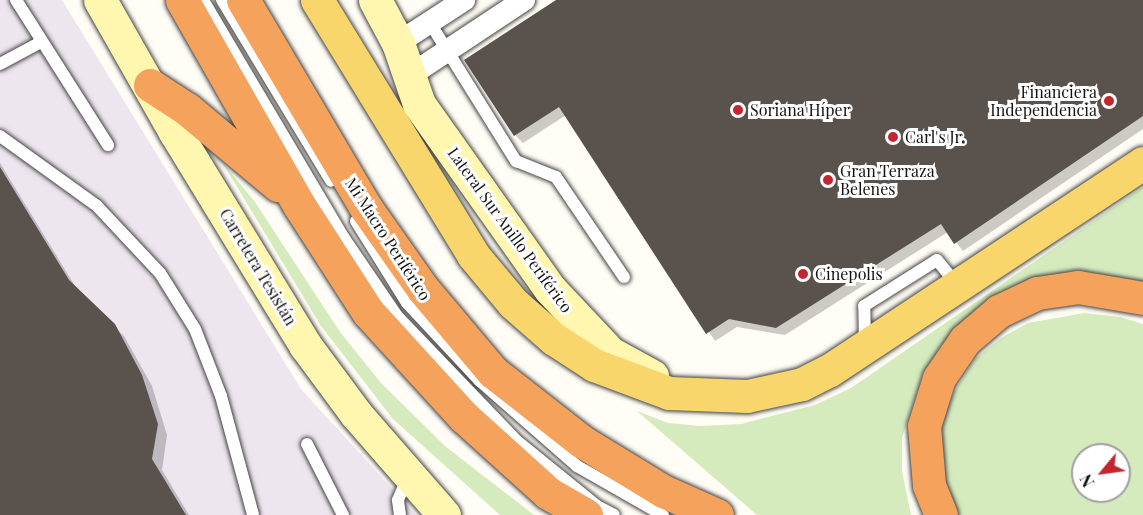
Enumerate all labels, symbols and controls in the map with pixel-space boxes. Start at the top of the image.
place label: Financiera Independencia [990,82,1097,120]
marker: Financiera Independencia [1102,94,1116,108]
place label: Soriana Híper [750,100,850,120]
marker: Soriana Híper [731,103,745,117]
place label: Carl's Jr. [905,127,965,147]
marker: Carl's Jr. [886,130,900,144]
street label: Lateral Sur Anillo Periférico [443,143,577,317]
place label: Gran Terraza Belenes [840,161,935,199]
marker: Gran Terraza Belenes [821,173,835,187]
street label: Mi Macro Periférico [341,174,435,304]
street label: Carretera Tesistán [215,205,301,329]
place label: Cinepolis [815,264,883,284]
marker: Cinepolis [796,267,810,281]
north arrow [1071,443,1131,503]
text: N [1075,471,1099,491]

